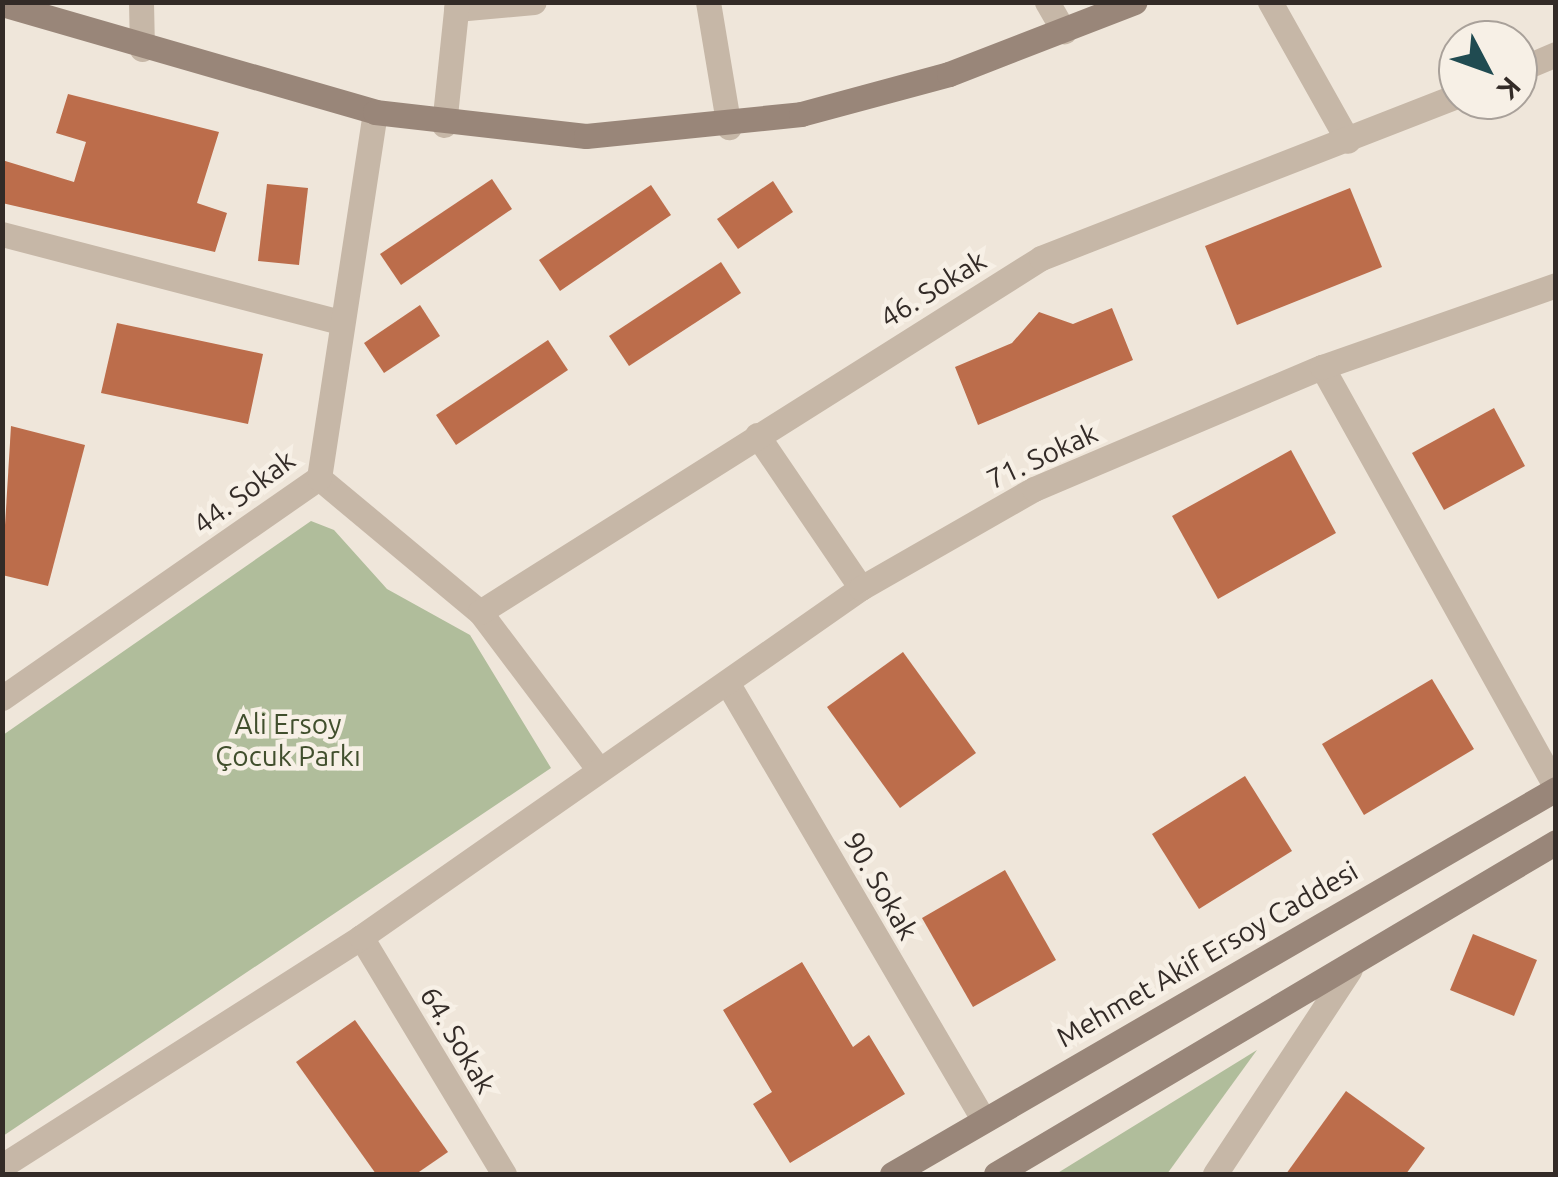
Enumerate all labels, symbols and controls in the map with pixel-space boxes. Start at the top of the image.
north arrow [1438,20,1538,120]
text: K [1492,72,1527,106]
street label: 46. Sokak [874,243,992,335]
street label: 71. Sokak [981,416,1103,496]
street label: 44. Sokak [187,443,301,541]
park label: Ali Ersoy Çocuk Parkı [215,707,361,773]
street label: 90. Sokak [837,826,925,946]
street label: Mehmet Akif Ersoy Caddesi [1050,854,1364,1054]
street label: 64. Sokak [413,981,503,1099]

